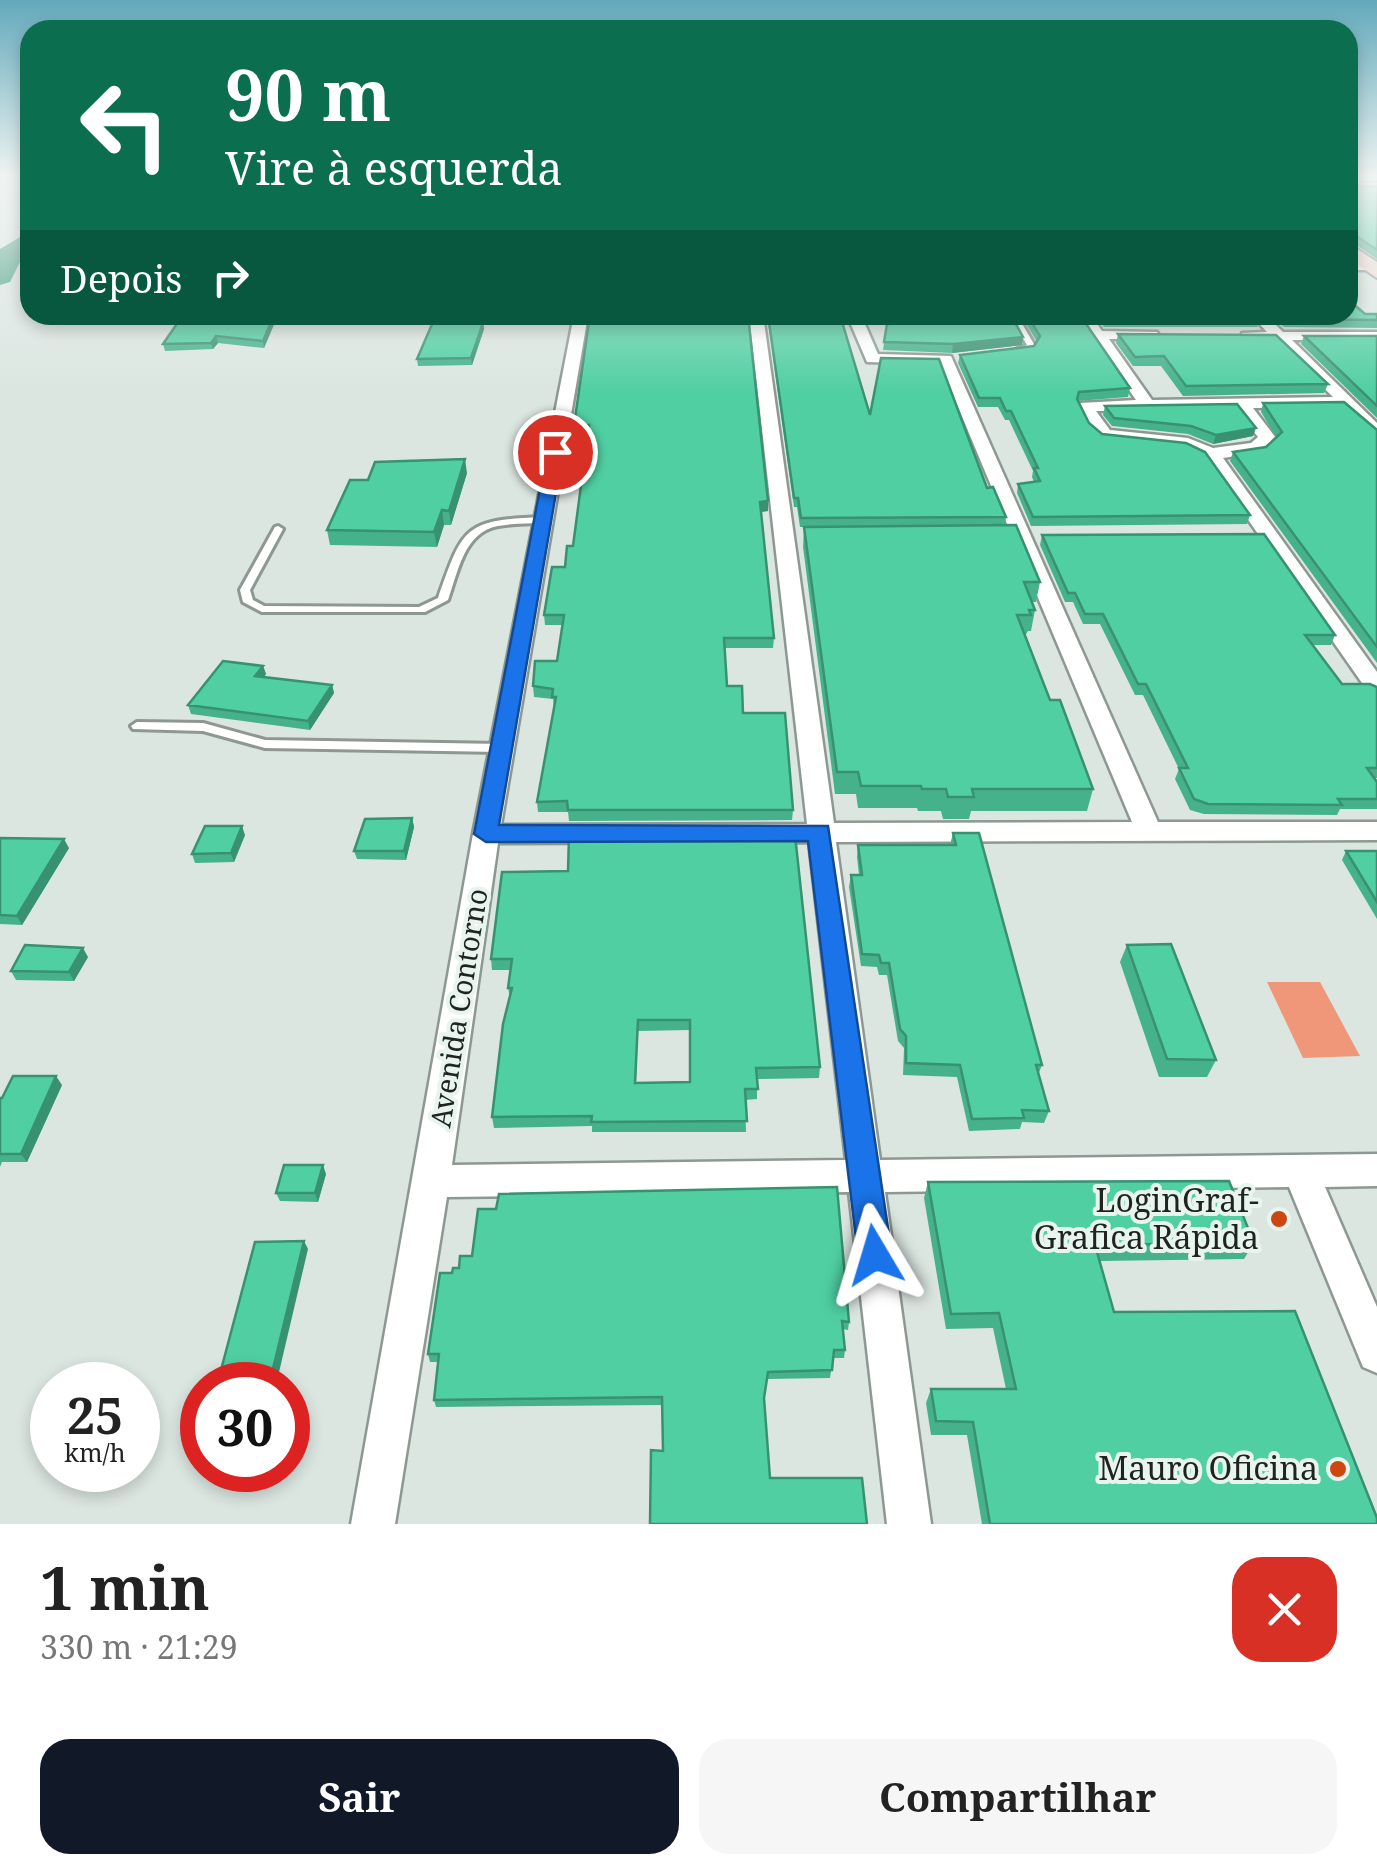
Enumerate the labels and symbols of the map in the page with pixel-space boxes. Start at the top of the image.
pin [513,410,598,495]
street label: Avenida Contorno [420,886,496,1130]
place label: LoginGraf- Grafica Rápida [1034,1178,1259,1258]
position arrow [823,1203,927,1307]
marker: LoginGraf- Grafica Rápida [1268,1208,1290,1230]
speed limit sign: 30 [180,1362,310,1492]
place label: Mauro Oficina [1098,1446,1318,1489]
marker: Mauro Oficina [1327,1458,1349,1480]

